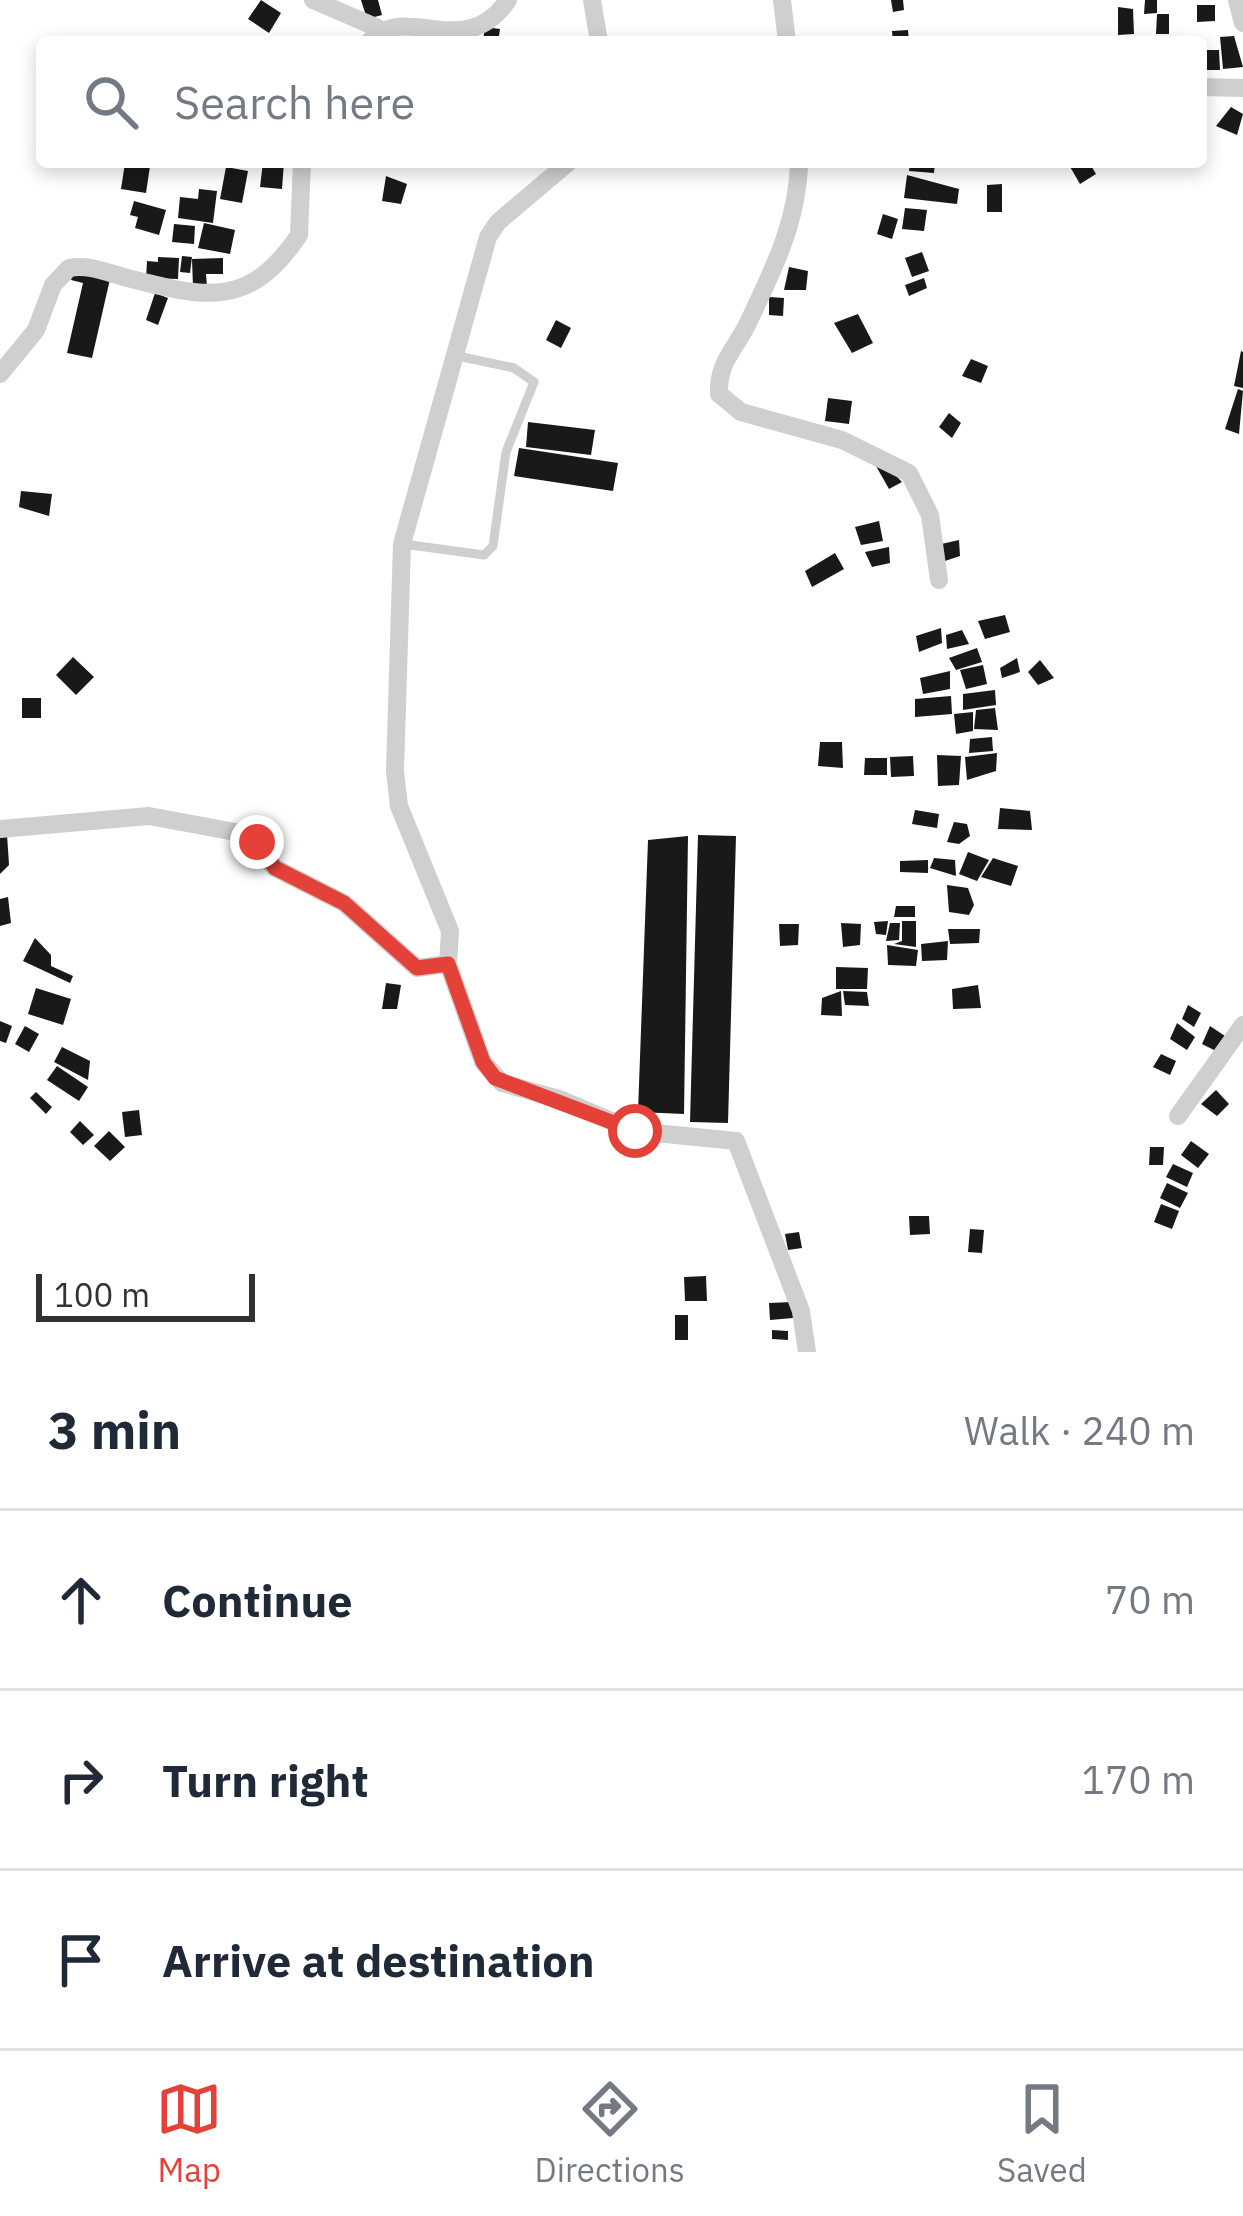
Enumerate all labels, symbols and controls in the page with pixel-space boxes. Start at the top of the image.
search box [36,36,1207,168]
icon: search [78,69,144,135]
text: Search here [174,73,415,131]
route end [230,815,284,869]
route start [608,1104,662,1158]
scale bar [36,1268,255,1321]
text: 100 m [54,1273,150,1316]
text: 3 min [48,1397,181,1463]
text: Walk · 240 m [964,1405,1195,1456]
icon: ahead [48,1567,114,1633]
text: Continue [162,1571,353,1629]
text: 70 m [1105,1574,1195,1625]
icon: right [48,1747,114,1813]
text: Turn right [162,1751,369,1809]
text: 170 m [1082,1754,1195,1805]
icon: arrive [48,1927,114,1993]
text: Arrive at destination [162,1931,595,1989]
tab: Map [156,2076,222,2191]
tab: Directions [535,2076,685,2191]
tab: Saved [997,2076,1087,2191]

